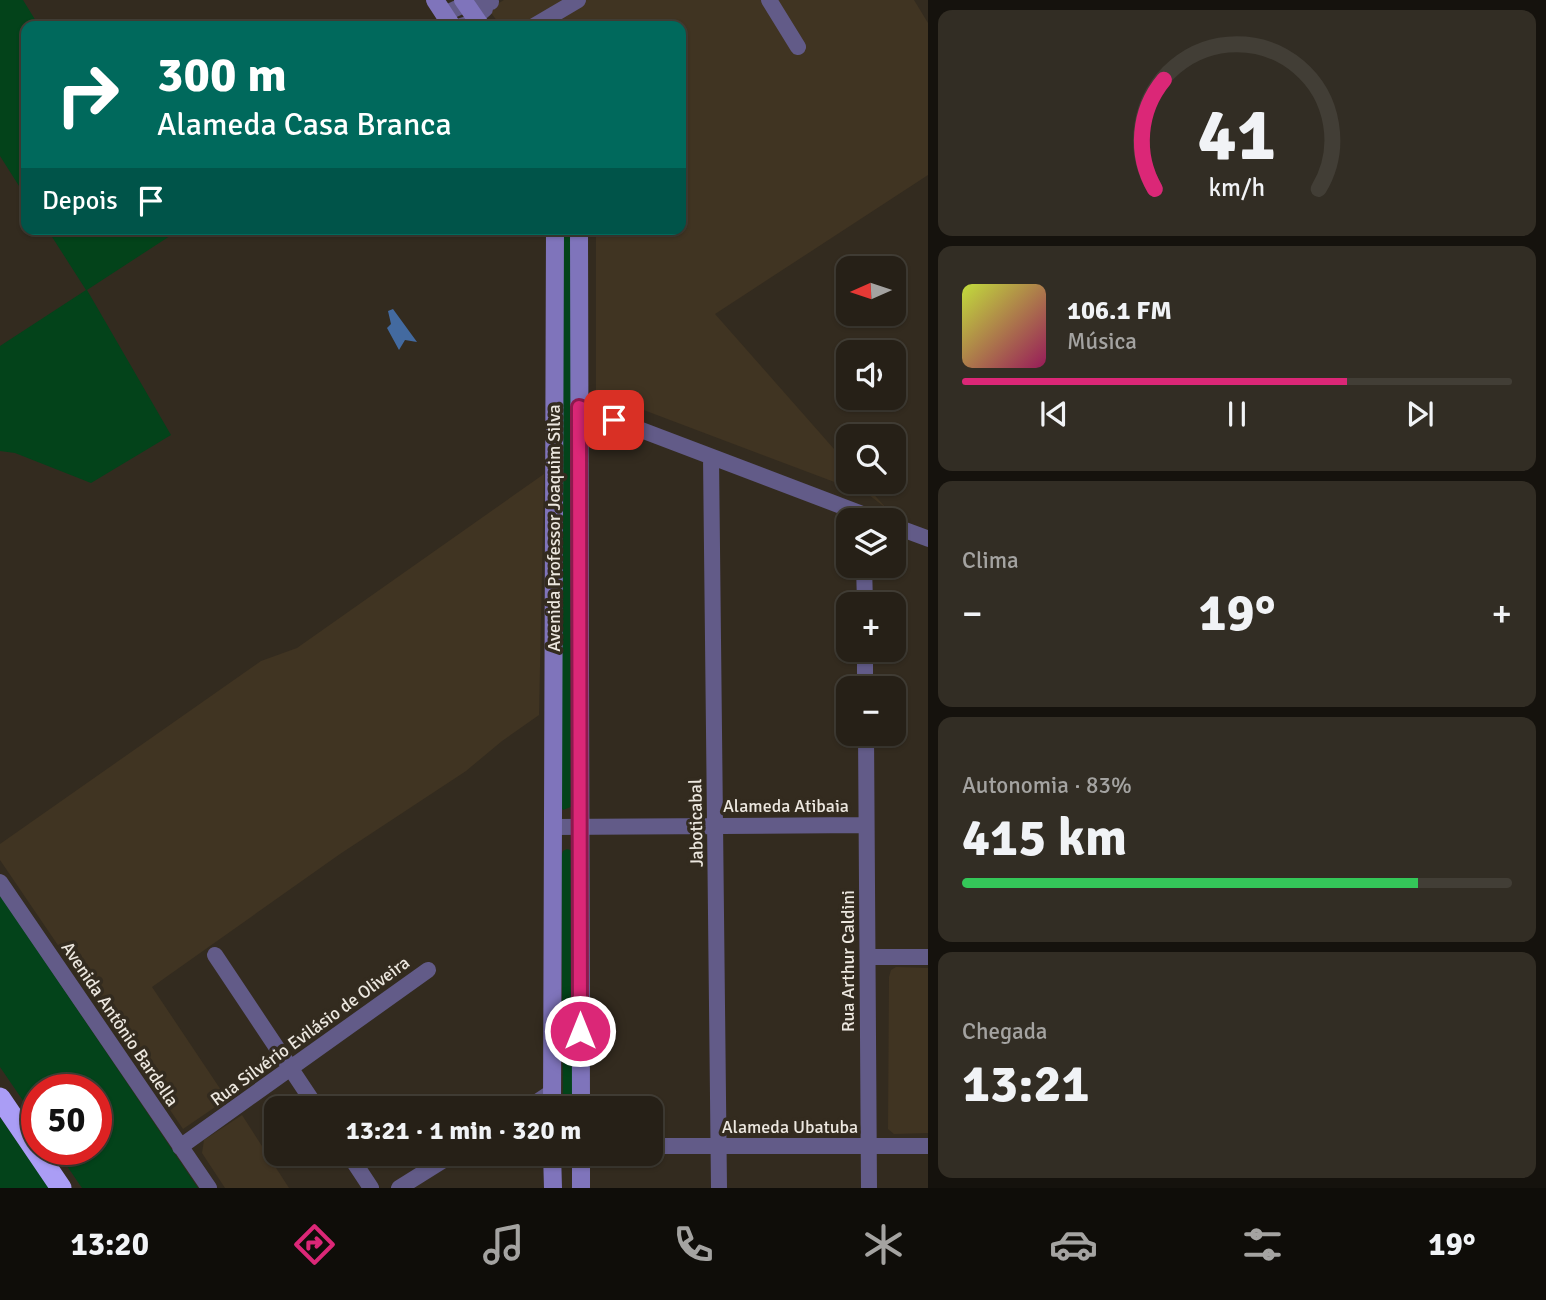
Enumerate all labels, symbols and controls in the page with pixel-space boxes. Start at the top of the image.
text: 300 m [157,45,287,105]
icon: right [42,49,133,140]
text: 41 [1198,91,1276,180]
text: Alameda Casa Branca [157,105,452,144]
text: km/h [1209,172,1265,203]
icon: arrive [132,182,170,220]
text: Depois [42,185,118,217]
north arrow [836,256,906,326]
map controls [836,256,906,746]
text: 106.1 FM [1067,295,1172,327]
text: Música [1067,327,1137,356]
button: sound [836,340,906,410]
pin [584,390,644,450]
icon: previous [1035,395,1073,433]
icon: pause [1218,395,1256,433]
icon: next [1401,395,1439,433]
icon: arrive [595,401,633,439]
street label: Avenida Professor Joaquim Silva [543,404,565,652]
button: search [836,424,906,494]
button: layers [836,508,906,578]
text: Clima [962,546,1019,575]
text: 19° [1199,581,1275,645]
text: − [962,590,983,637]
text: + [1491,590,1512,637]
button: + [836,592,906,662]
button: − [836,676,906,746]
text: Autonomia · 83% [962,771,1132,800]
street label: Jaboticabal [684,779,708,867]
street label: Alameda Atibaia [723,795,849,817]
text: 415 km [962,806,1127,870]
street label: Rua Arthur Caldini [837,890,859,1032]
street label: Avenida Antônio Bardella [57,937,183,1111]
street label: Rua Silvério Evilásio de Oliveira [206,951,414,1111]
position arrow [543,994,617,1068]
text: Chegada [962,1017,1047,1046]
text: 13:21 [962,1052,1090,1116]
speed limit sign: 50 [21,1074,112,1165]
text: 13:21 · 1 min · 320 m [346,1115,581,1147]
street label: Alameda Ubatuba [722,1116,858,1138]
icon: directions [290,1220,339,1269]
icon: music [479,1220,528,1269]
icon: phone [669,1220,718,1269]
icon: climate [859,1220,908,1269]
icon: car [1049,1220,1098,1269]
icon: filters [1238,1220,1287,1269]
text: 13:20 [70,1225,149,1264]
text: 19° [1428,1225,1476,1264]

